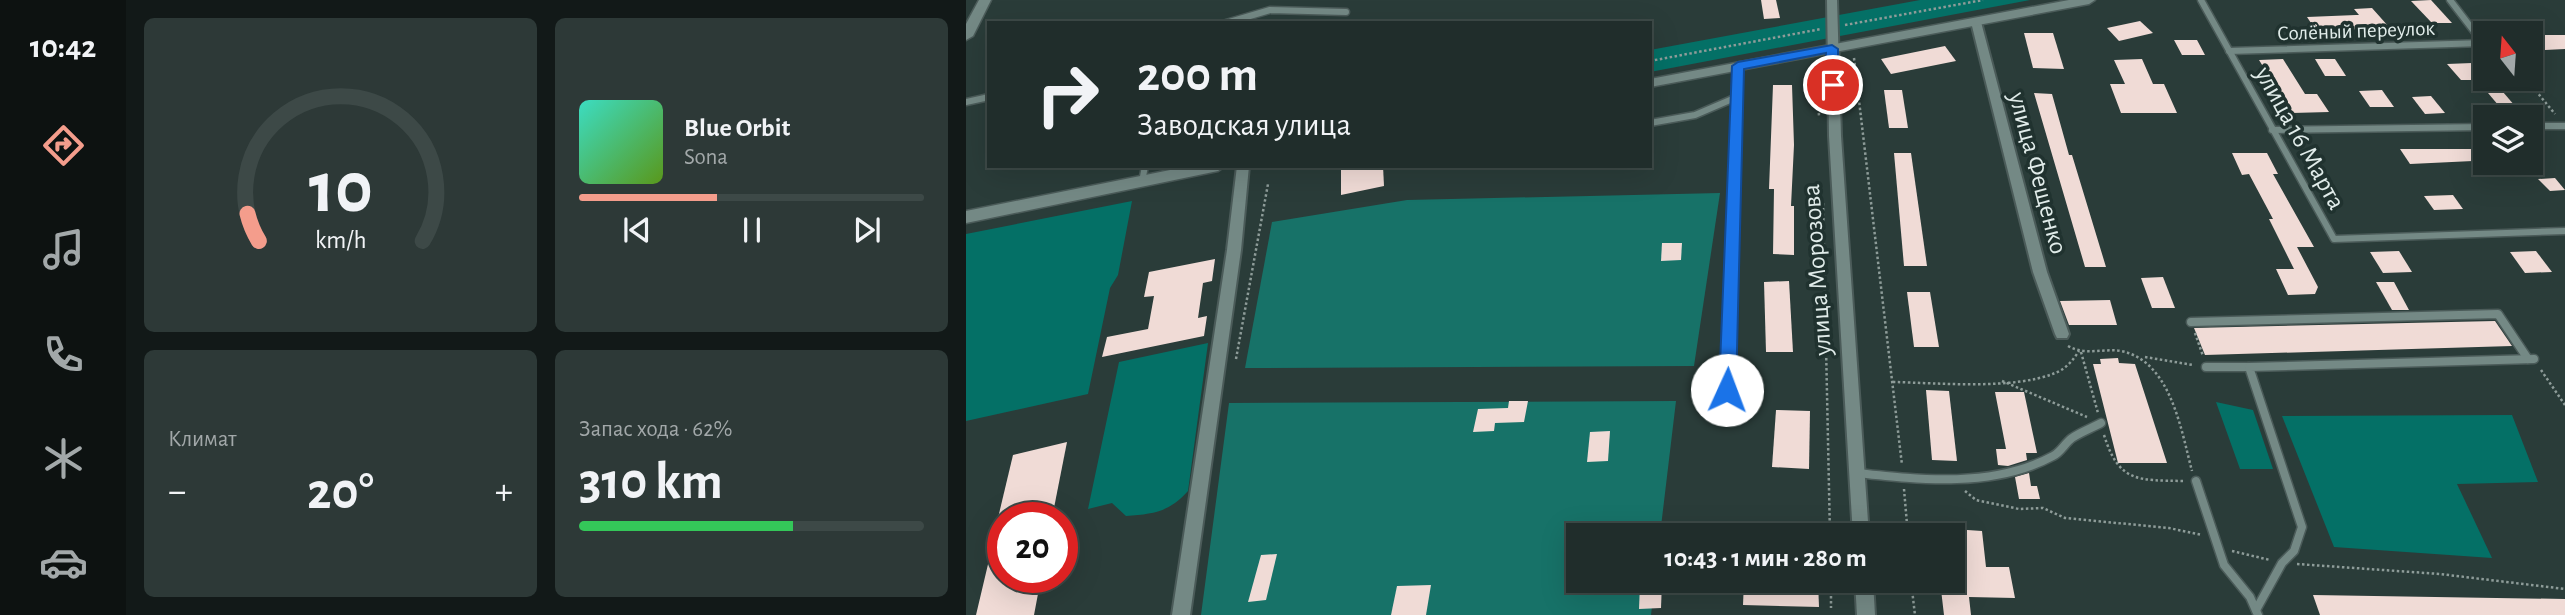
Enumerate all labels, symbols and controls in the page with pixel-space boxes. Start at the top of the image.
street label: Солёный переулок [2277,18,2436,44]
north arrow [2473,21,2543,91]
map controls [2473,21,2543,175]
text: 10:42 [30,31,96,63]
icon: right [1022,49,1113,140]
text: 200 m [1137,51,1258,100]
pin [1803,55,1863,115]
street label: улица 16 Марта [2250,61,2350,214]
icon: arrive [1814,66,1852,104]
street label: улица Фещенко [2004,88,2072,257]
button: layers [2473,105,2543,175]
text: Заводская улица [1137,109,1351,141]
text: Blue Orbit [684,115,790,141]
icon: directions [39,121,88,170]
text: Sona [684,146,728,169]
text: 10 [308,153,373,226]
street label: улица Морозова [1798,183,1836,358]
icon: previous [618,211,656,249]
icon: pause [733,211,771,249]
icon: next [848,211,886,249]
icon: music [39,225,88,274]
text: km/h [315,228,366,253]
icon: phone [39,330,88,379]
position arrow [1690,353,1764,427]
text: Запас хода · 62% [579,418,733,441]
text: Климат [168,428,237,451]
icon: climate [39,434,88,483]
text: 310 km [579,456,723,508]
text: 20° [307,466,374,518]
text: − [168,473,186,511]
text: + [495,473,513,511]
speed limit sign: 20 [987,502,1078,593]
icon: car [39,538,88,587]
text: 10:43 · 1 мин · 280 m [1664,545,1867,571]

